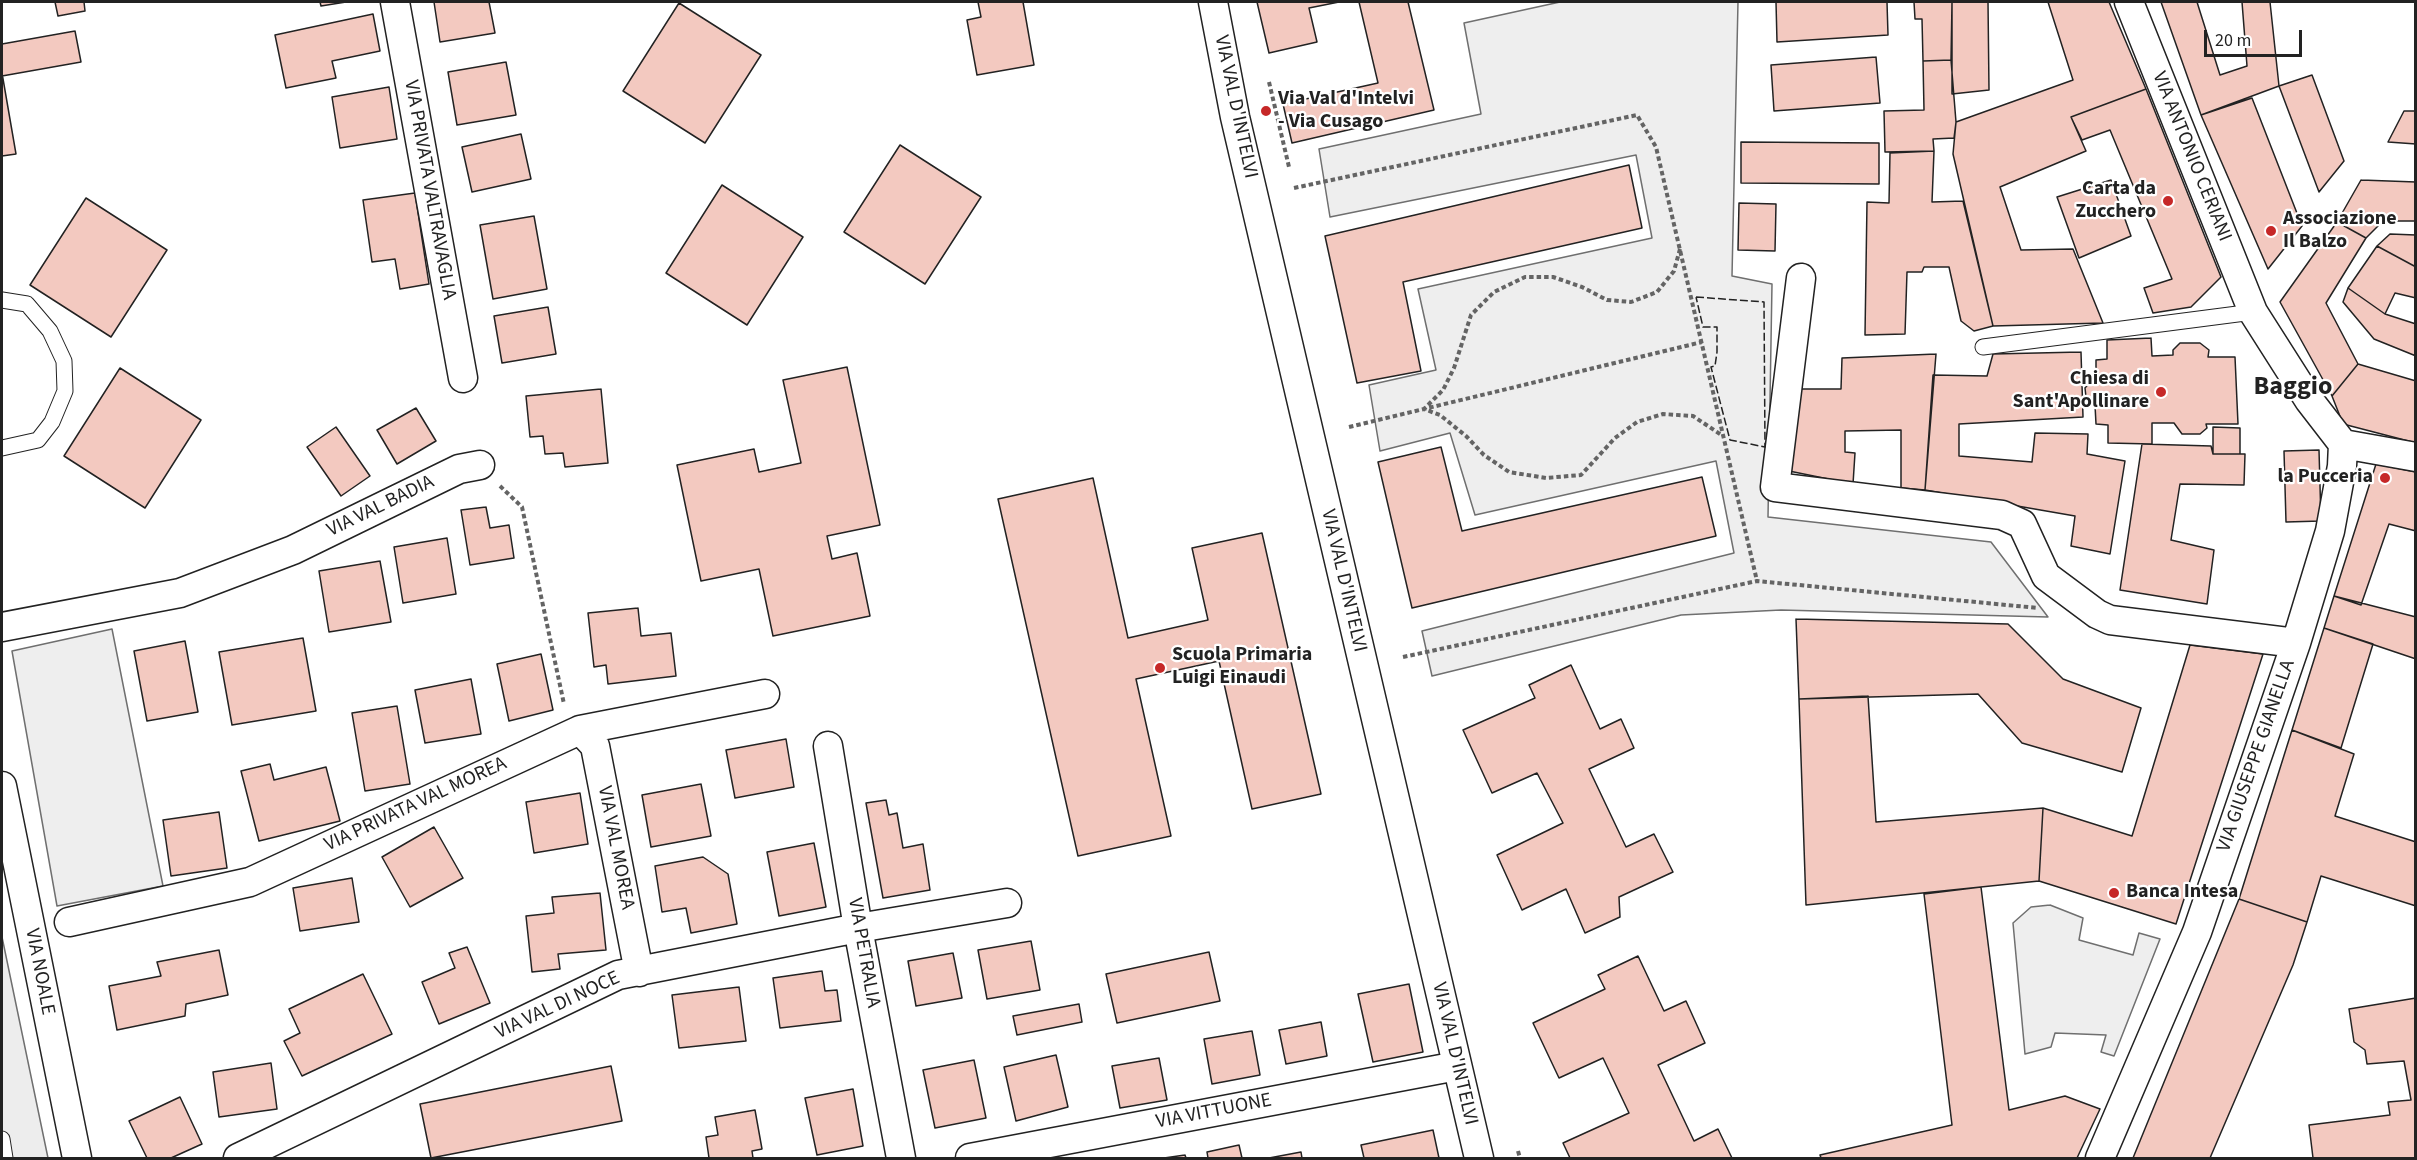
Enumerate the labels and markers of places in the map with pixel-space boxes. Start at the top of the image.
place label: Via Val d'Intelvi - Via Cusago [1278,88,1414,135]
marker: Via Val d'Intelvi - Via Cusago [1259,104,1273,118]
place label: Carta da Zucchero [2075,178,2156,225]
marker: Carta da Zucchero [2161,194,2175,208]
place label: Associazione Il Balzo [2283,208,2397,255]
marker: Associazione Il Balzo [2264,224,2278,238]
place label: Chiesa di Sant'Apollinare [2013,368,2149,415]
marker: Chiesa di Sant'Apollinare [2154,385,2168,399]
place label: la Pucceria [2277,466,2373,490]
marker: la Pucceria [2378,471,2392,485]
place label: Scuola Primaria Luigi Einaudi [1172,644,1312,691]
marker: Scuola Primaria Luigi Einaudi [1153,661,1167,675]
place label: Banca Intesa [2126,881,2238,905]
marker: Banca Intesa [2107,886,2121,900]

